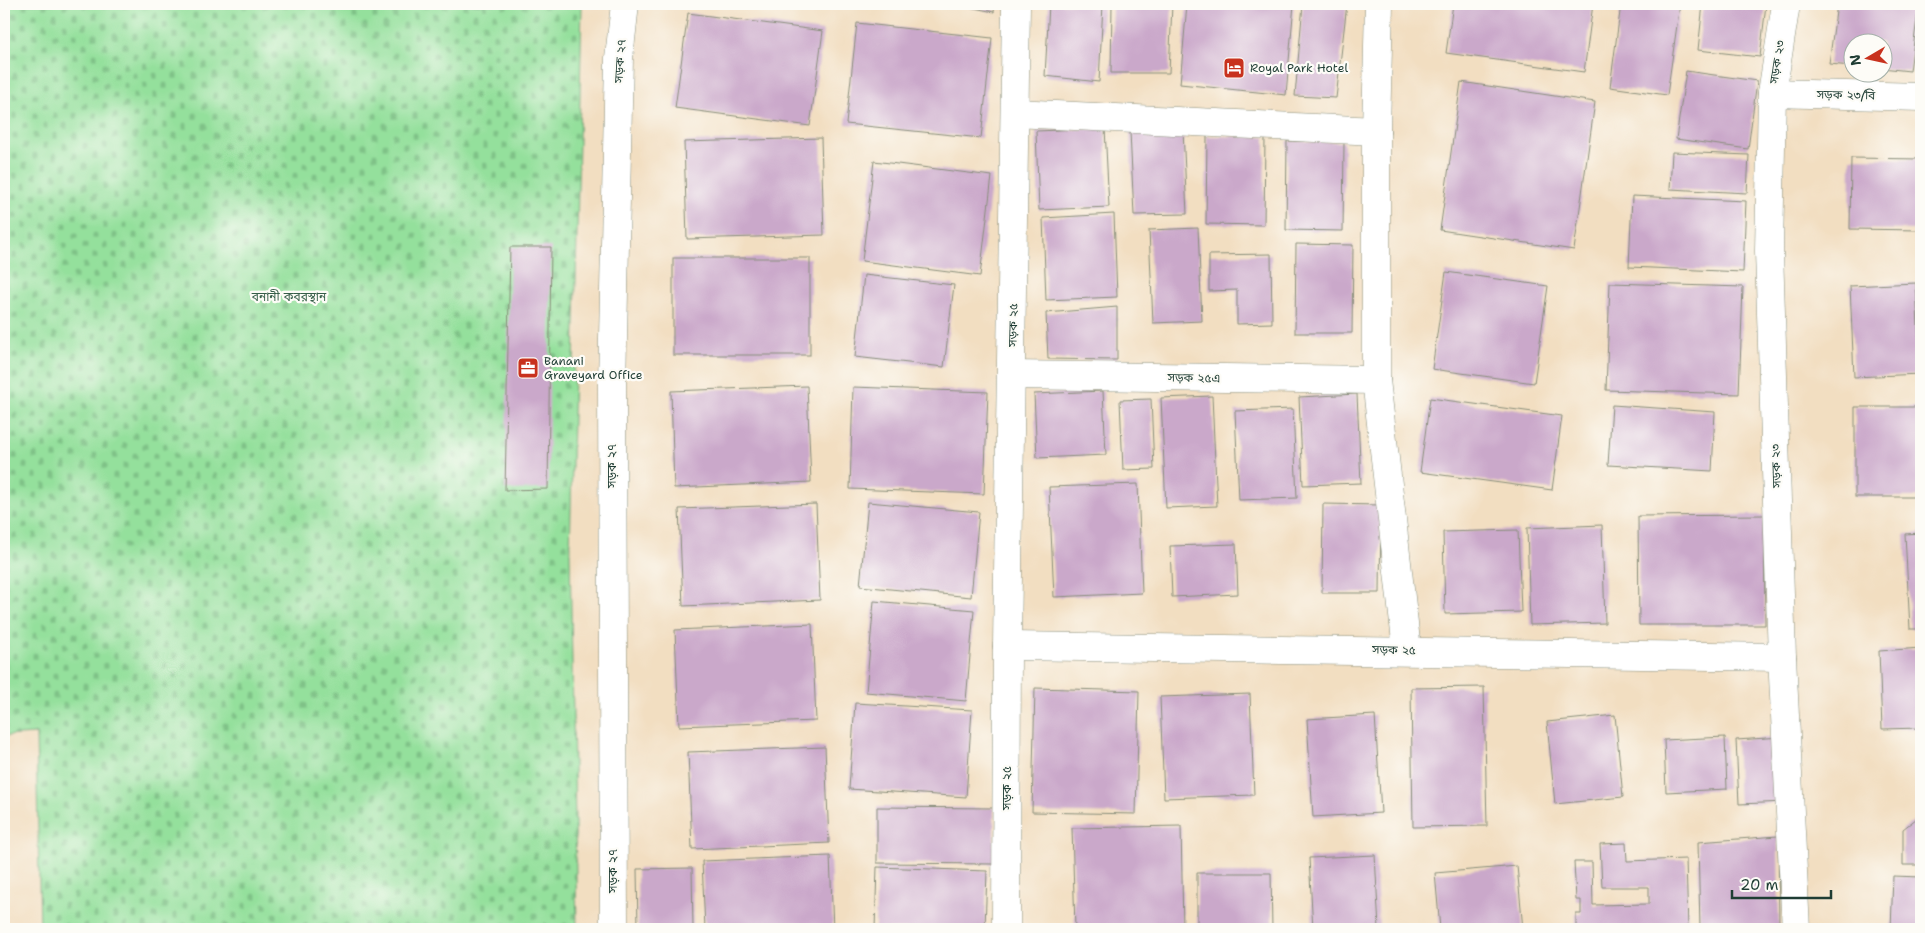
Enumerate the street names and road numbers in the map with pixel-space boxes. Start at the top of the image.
street label: সড়ক ২৭ [610,38,630,85]
street label: সড়ক ২৩ [1765,39,1788,86]
street label: সড়ক ২৩/বি [1816,86,1876,104]
street label: সড়ক ২৫ [1005,303,1021,348]
street label: সড়ক ২৫এ [1166,370,1221,386]
street label: সড়ক ২৭ [604,444,620,489]
street label: সড়ক ২৩ [1767,444,1785,489]
street label: সড়ক ২৫ [1371,642,1416,658]
street label: সড়ক ২৫ [999,766,1015,811]
street label: সড়ক ২৭ [605,849,621,894]

